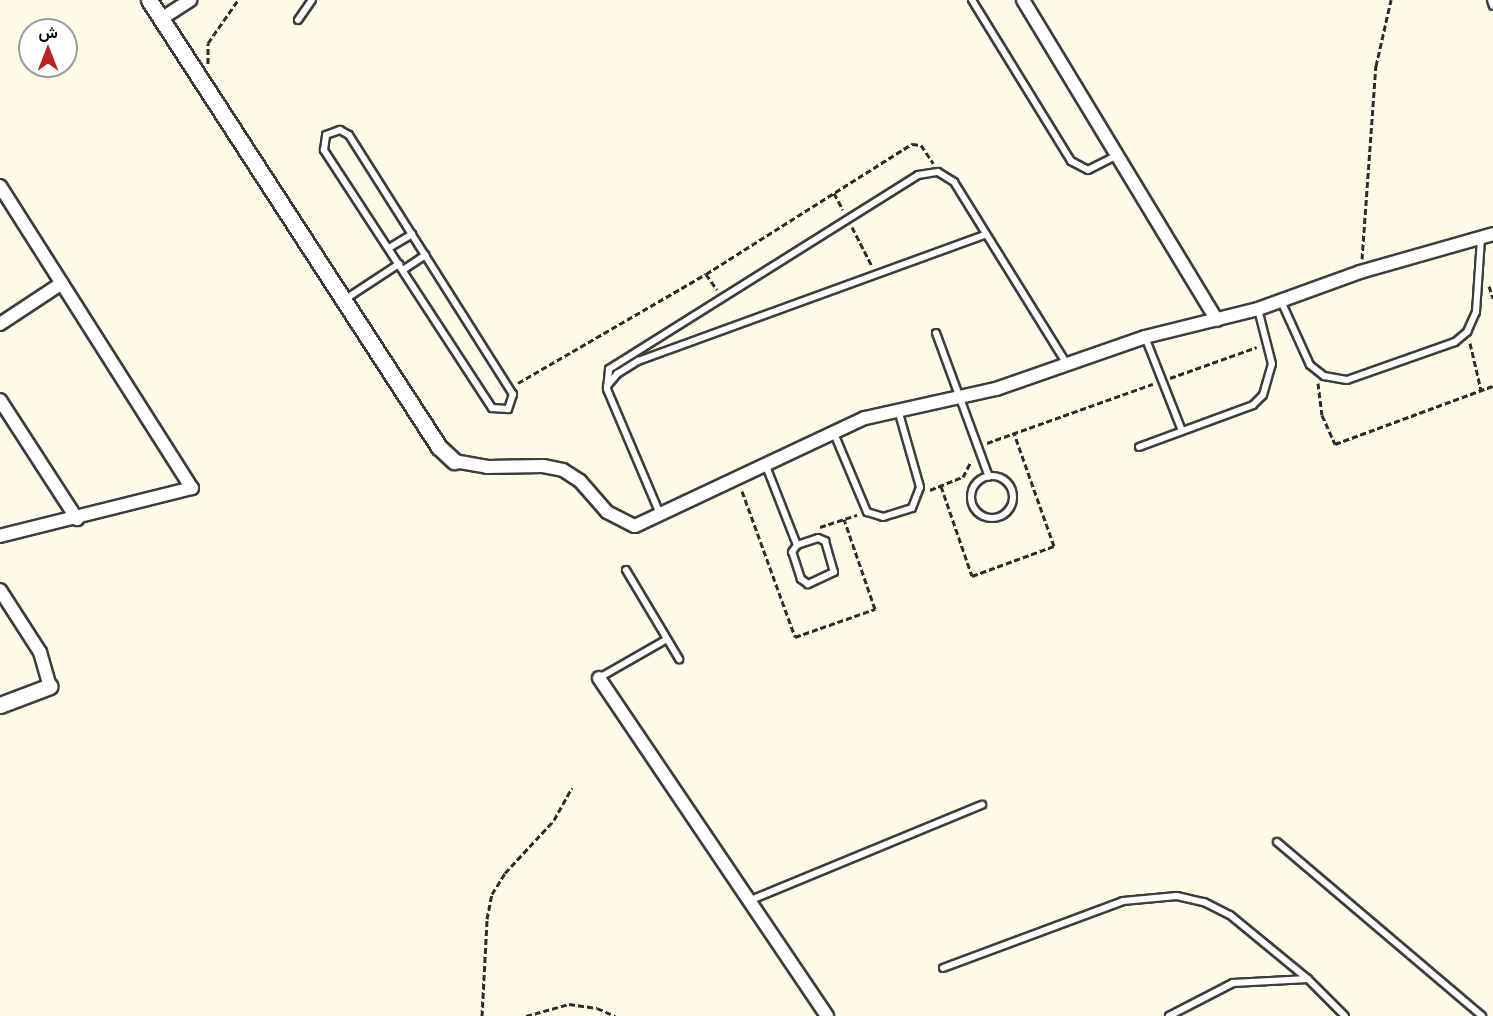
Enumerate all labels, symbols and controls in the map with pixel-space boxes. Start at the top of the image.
north arrow [18,18,78,78]
text: ش [38,21,58,43]

